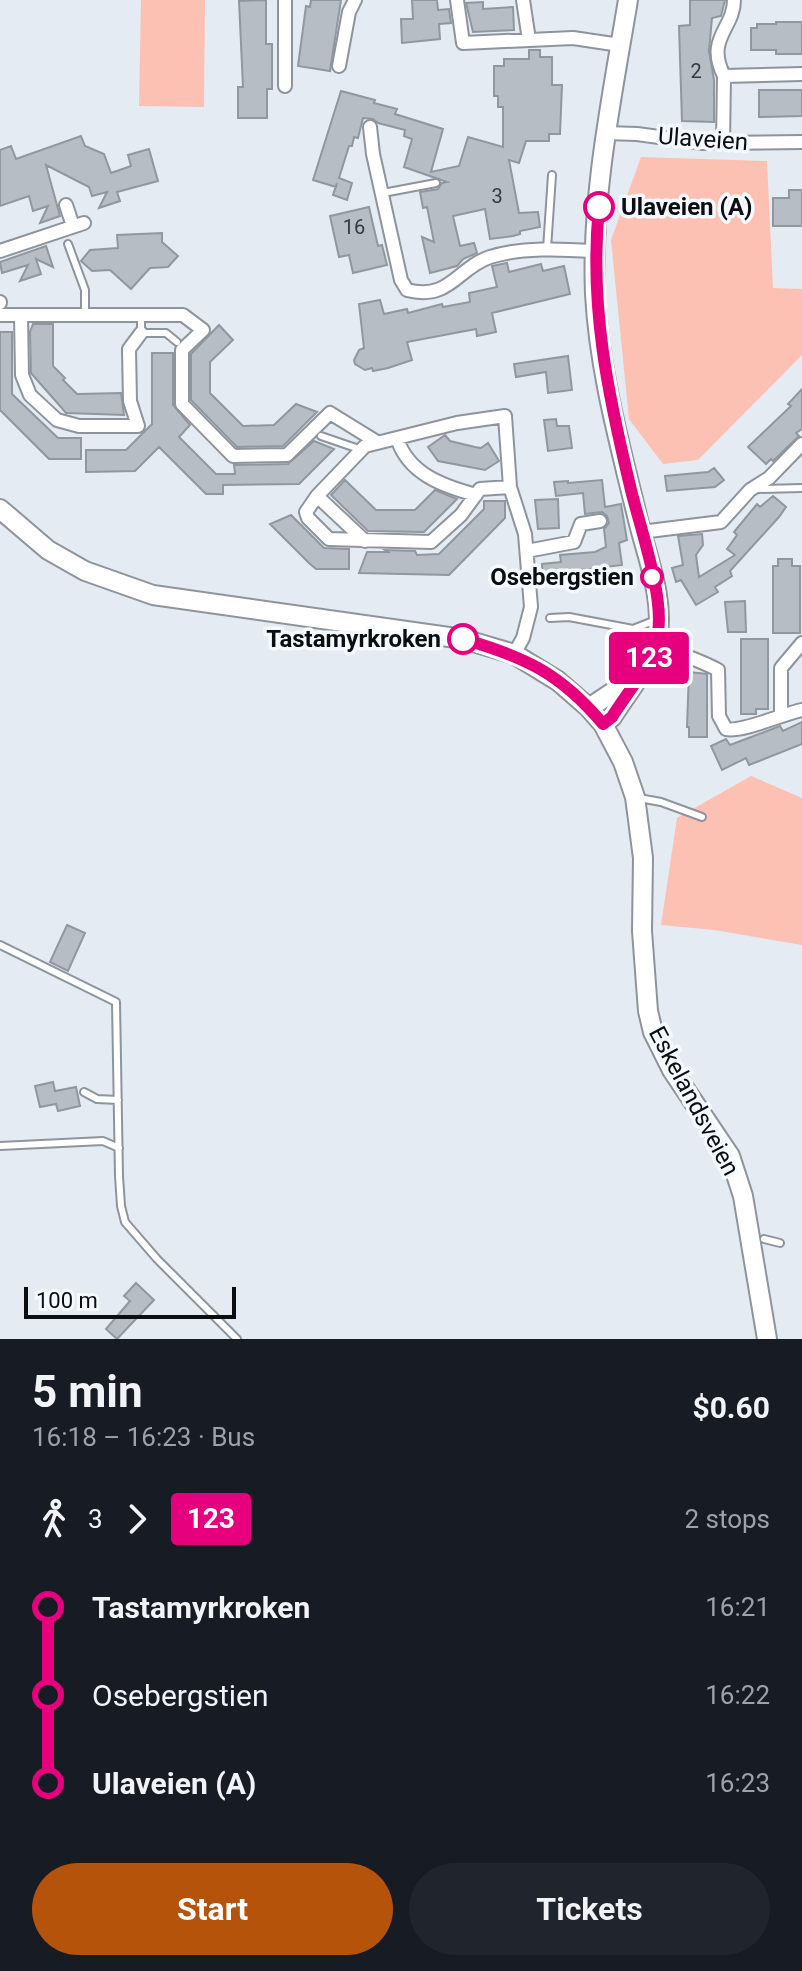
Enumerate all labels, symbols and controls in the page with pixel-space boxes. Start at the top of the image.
house number: 2 [690,59,702,83]
street label: Ulaveien [657,122,749,156]
house number: 3 [491,184,503,208]
marker: Ulaveien (A) [584,192,614,222]
place label: Ulaveien (A) [621,193,752,221]
house number: 16 [343,215,365,239]
place label: Osebergstien [490,563,634,591]
marker: Osebergstien [641,566,663,588]
marker: Tastamyrkroken [448,624,478,654]
place label: Tastamyrkroken [266,625,441,653]
line badge: 123 [603,632,695,684]
text: 123 [625,641,673,674]
street label: Eskelandsveien [643,1022,745,1180]
scale bar [24,1283,236,1319]
text: 100 m [36,1288,98,1313]
text: 5 min [32,1366,143,1418]
text: $0.60 [692,1390,770,1425]
text: 16:18 – 16:23 · Bus [32,1422,255,1452]
icon: walk [32,1497,76,1541]
icon: forward [115,1497,159,1541]
text: 123 [187,1502,235,1535]
text: 3 [88,1504,103,1534]
text: 2 stops [684,1504,770,1534]
text: Tastamyrkroken [92,1590,310,1625]
text: 16:21 [705,1592,770,1622]
text: Osebergstien [92,1678,269,1713]
text: 16:22 [705,1680,770,1710]
text: Ulaveien (A) [92,1766,256,1801]
text: 16:23 [705,1768,770,1798]
button: Start [32,1863,393,1955]
button: Tickets [409,1863,770,1955]

